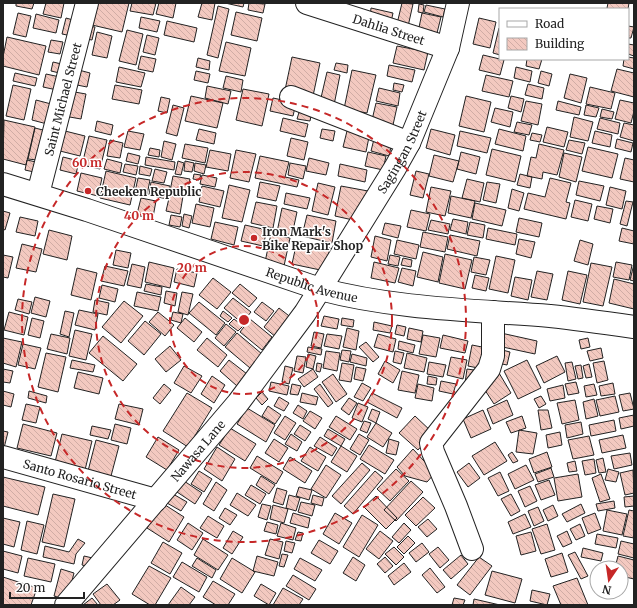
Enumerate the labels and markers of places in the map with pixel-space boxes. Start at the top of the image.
place label: Cheeken Republic [96,184,201,199]
marker: Cheeken Republic [83,186,93,196]
place label: Iron Mark's Bike Repair Shop [262,224,363,253]
marker: Iron Mark's Bike Repair Shop [249,233,259,243]
centre of rings [237,313,251,327]

